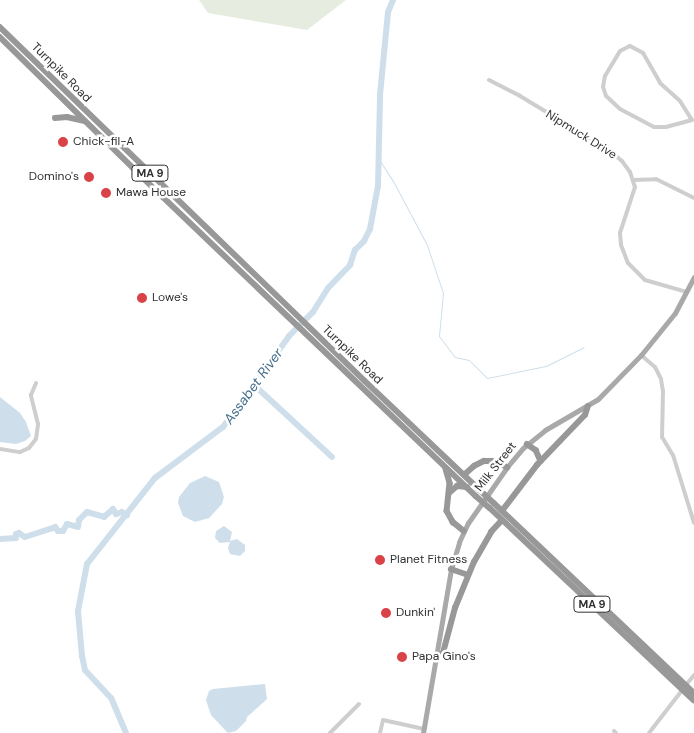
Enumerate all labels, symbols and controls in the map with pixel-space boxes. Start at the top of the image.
street label: Turnpike Road [28,40,94,106]
street label: Nipmuck Drive [543,107,619,163]
place label: Chick-fil-A [73,135,134,149]
marker: Chick-fil-A [57,136,69,148]
road number: MA 9 [131,164,169,182]
place label: Domino's [29,170,79,184]
marker: Domino's [83,171,95,183]
place label: Mawa House [116,186,186,200]
marker: Mawa House [100,187,112,199]
place label: Lowe's [152,291,188,305]
marker: Lowe's [136,292,148,304]
street label: Turnpike Road [319,323,385,387]
water label: Assabet River [220,345,286,427]
street label: Milk Street [472,439,520,495]
place label: Planet Fitness [390,553,467,567]
marker: Planet Fitness [374,554,386,566]
road number: MA 9 [573,596,611,612]
place label: Dunkin' [396,606,435,620]
marker: Dunkin' [380,607,392,619]
place label: Papa Gino's [412,650,476,664]
marker: Papa Gino's [396,651,408,663]

